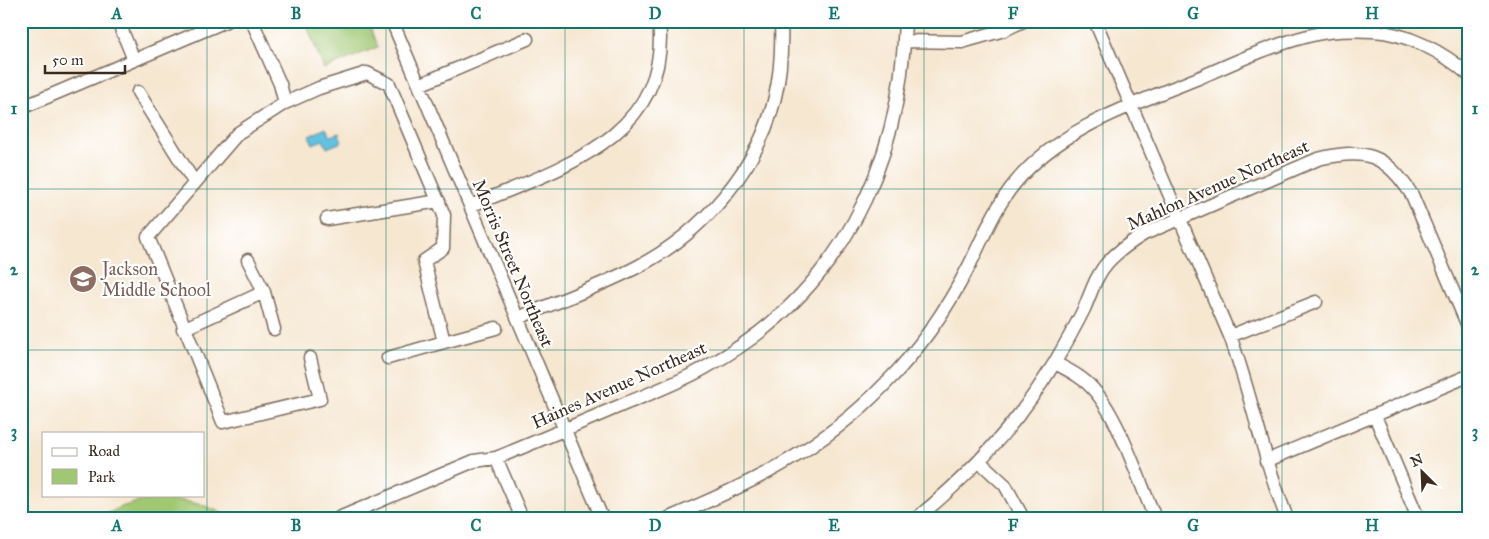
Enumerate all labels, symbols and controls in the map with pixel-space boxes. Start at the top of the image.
text: A [111,4,123,23]
text: B [291,4,301,23]
text: C [471,4,482,23]
text: D [649,4,662,23]
text: E [828,4,840,23]
text: F [1008,4,1019,23]
text: G [1187,4,1199,23]
text: H [1365,4,1379,23]
scale bar [45,42,125,74]
text: 50 m [52,51,84,69]
text: 1 [11,99,18,118]
text: 1 [1472,99,1479,118]
street label: Mahlon Avenue Northeast [1124,135,1313,235]
street label: Morris Street Northeast [468,176,559,351]
place label: Jackson Middle School [100,258,211,301]
text: 2 [10,260,19,279]
text: 2 [1471,260,1480,279]
school or university icon: Jackson Middle School [68,264,98,294]
street label: Haines Avenue Northeast [528,336,710,433]
text: 3 [11,422,17,442]
text: 3 [1472,422,1478,442]
legend [42,432,205,496]
text: Road [88,442,120,460]
north arrow [1396,446,1446,496]
text: N [1408,450,1426,471]
text: Park [88,468,115,486]
text: A [111,516,123,535]
text: B [291,516,301,535]
text: C [471,516,482,535]
text: D [649,516,662,535]
text: E [828,516,840,535]
text: F [1008,516,1019,535]
text: G [1187,516,1199,535]
text: H [1365,516,1379,535]

